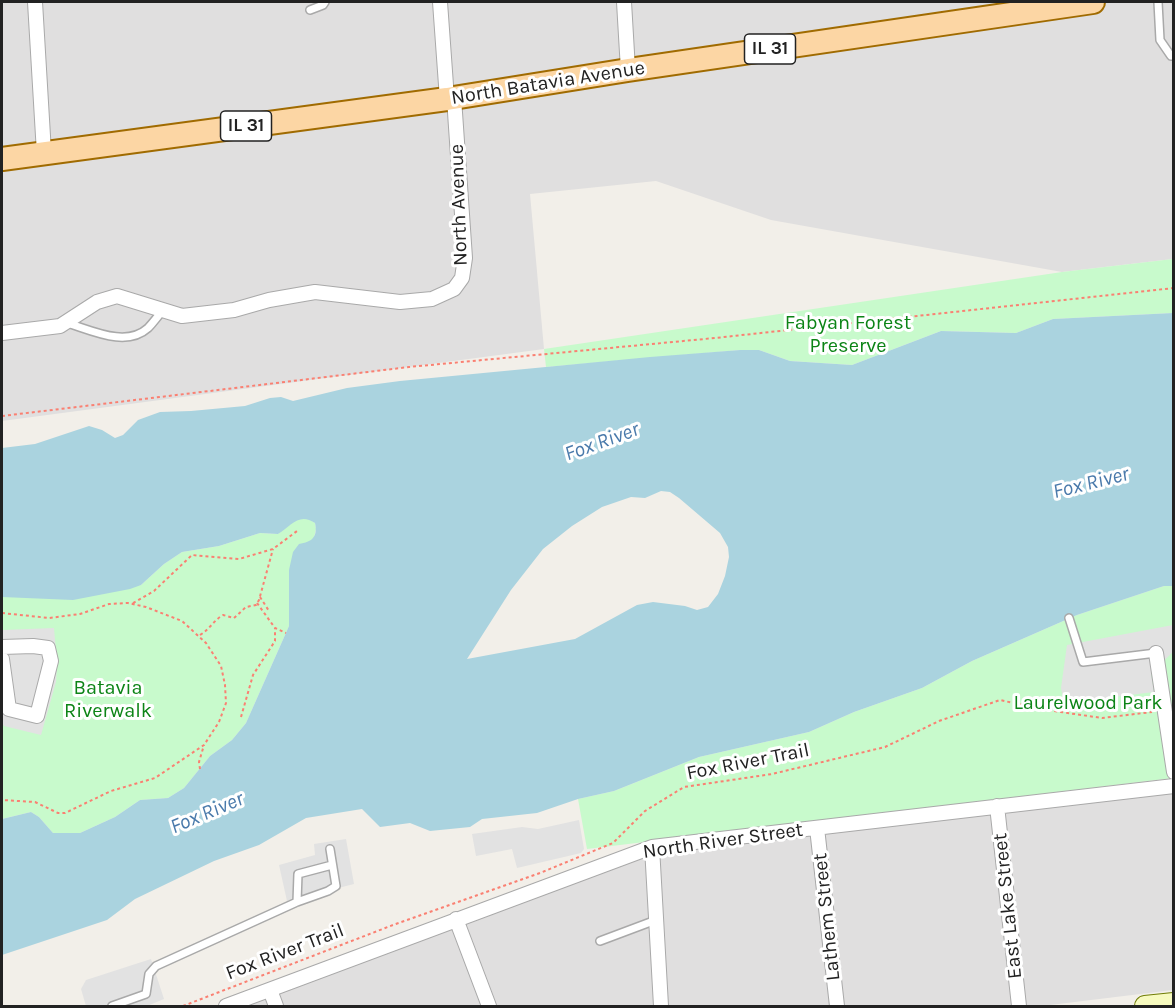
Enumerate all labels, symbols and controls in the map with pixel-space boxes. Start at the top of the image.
road number: IL 31 [744,34,796,64]
street label: North Batavia Avenue [449,56,647,110]
road number: IL 31 [220,111,272,141]
street label: North Avenue [445,144,473,266]
park label: Fabyan Forest Preserve [785,311,911,358]
water label: Fox River [561,417,643,467]
water label: Fox River [1050,461,1132,505]
park label: Batavia Riverwalk [64,676,152,723]
park label: Laurelwood Park [1013,691,1163,715]
street label: Fox River Trail [685,738,811,786]
water label: Fox River [166,786,248,840]
street label: North River Street [641,818,805,864]
street label: East Lake Street [988,832,1028,980]
street label: Lathem Street [808,852,846,982]
street label: Fox River Trail [222,918,348,986]

